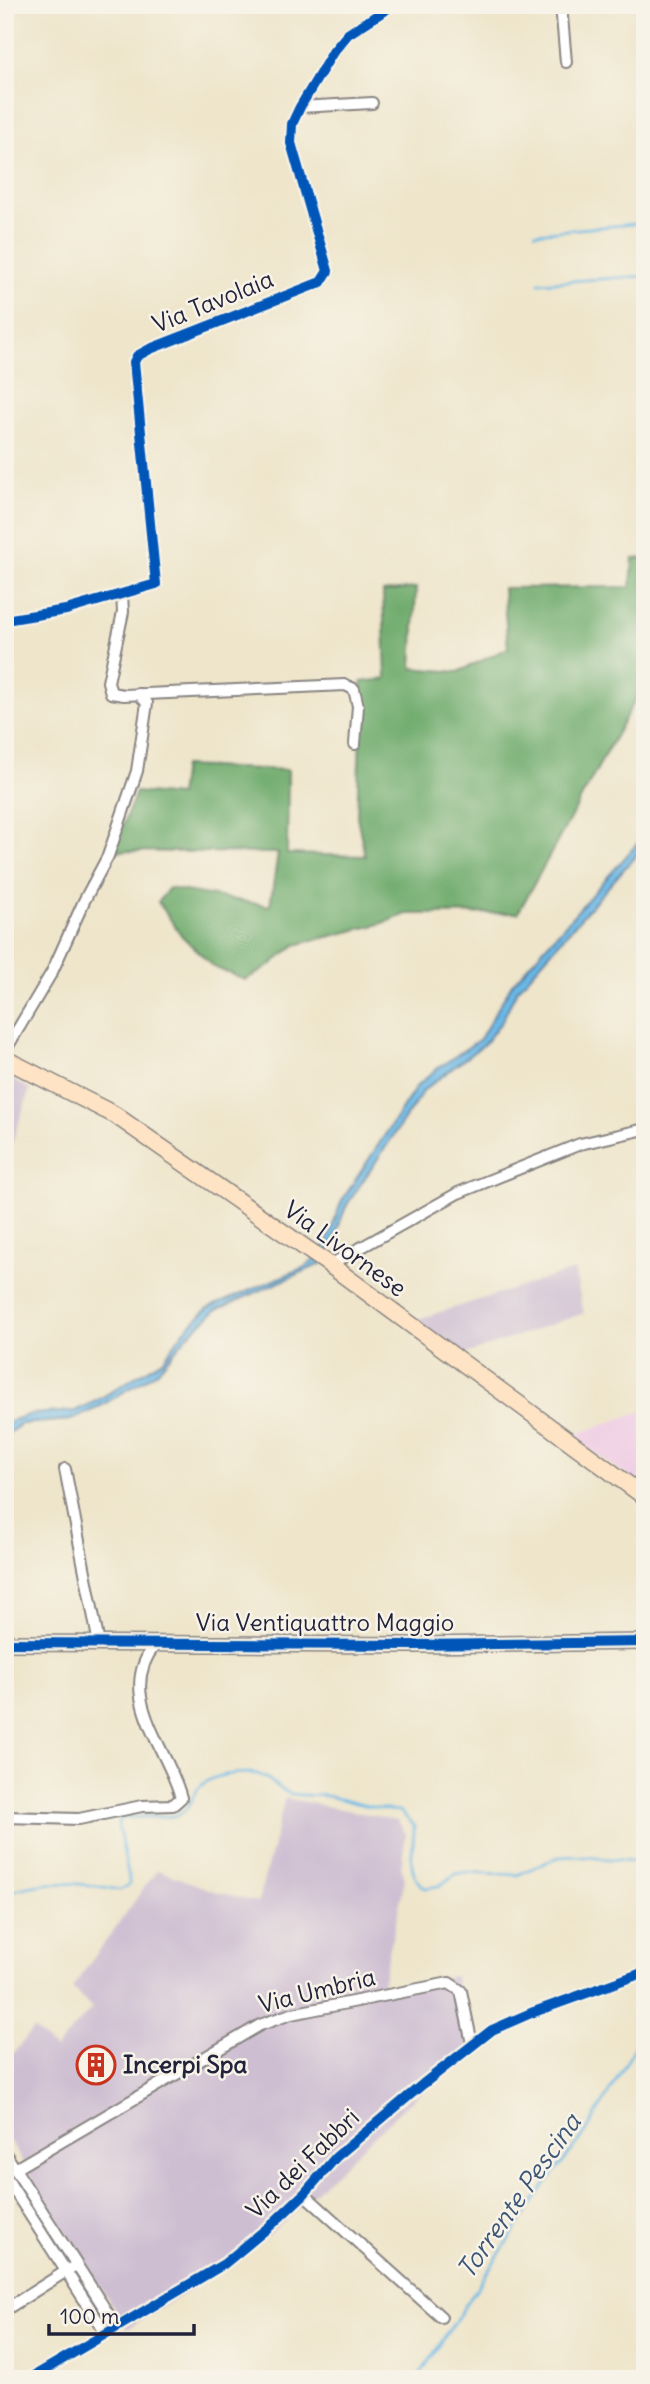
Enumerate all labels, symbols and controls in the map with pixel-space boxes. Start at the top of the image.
street label: Via Tavolaia [148,263,277,339]
street label: Via Livornese [279,1194,413,1303]
street label: Via Ventiquattro Maggio [196,1607,454,1637]
street label: Via Umbria [255,1961,378,2019]
building icon: Incerpi Spa [75,2044,117,2086]
place label: Incerpi Spa [123,2049,247,2079]
street label: Via dei Fabbri [240,2102,365,2225]
water label: Torrente Pescina [449,2106,588,2285]
scale bar [49,2293,194,2337]
text: 100 m [60,2303,119,2330]

